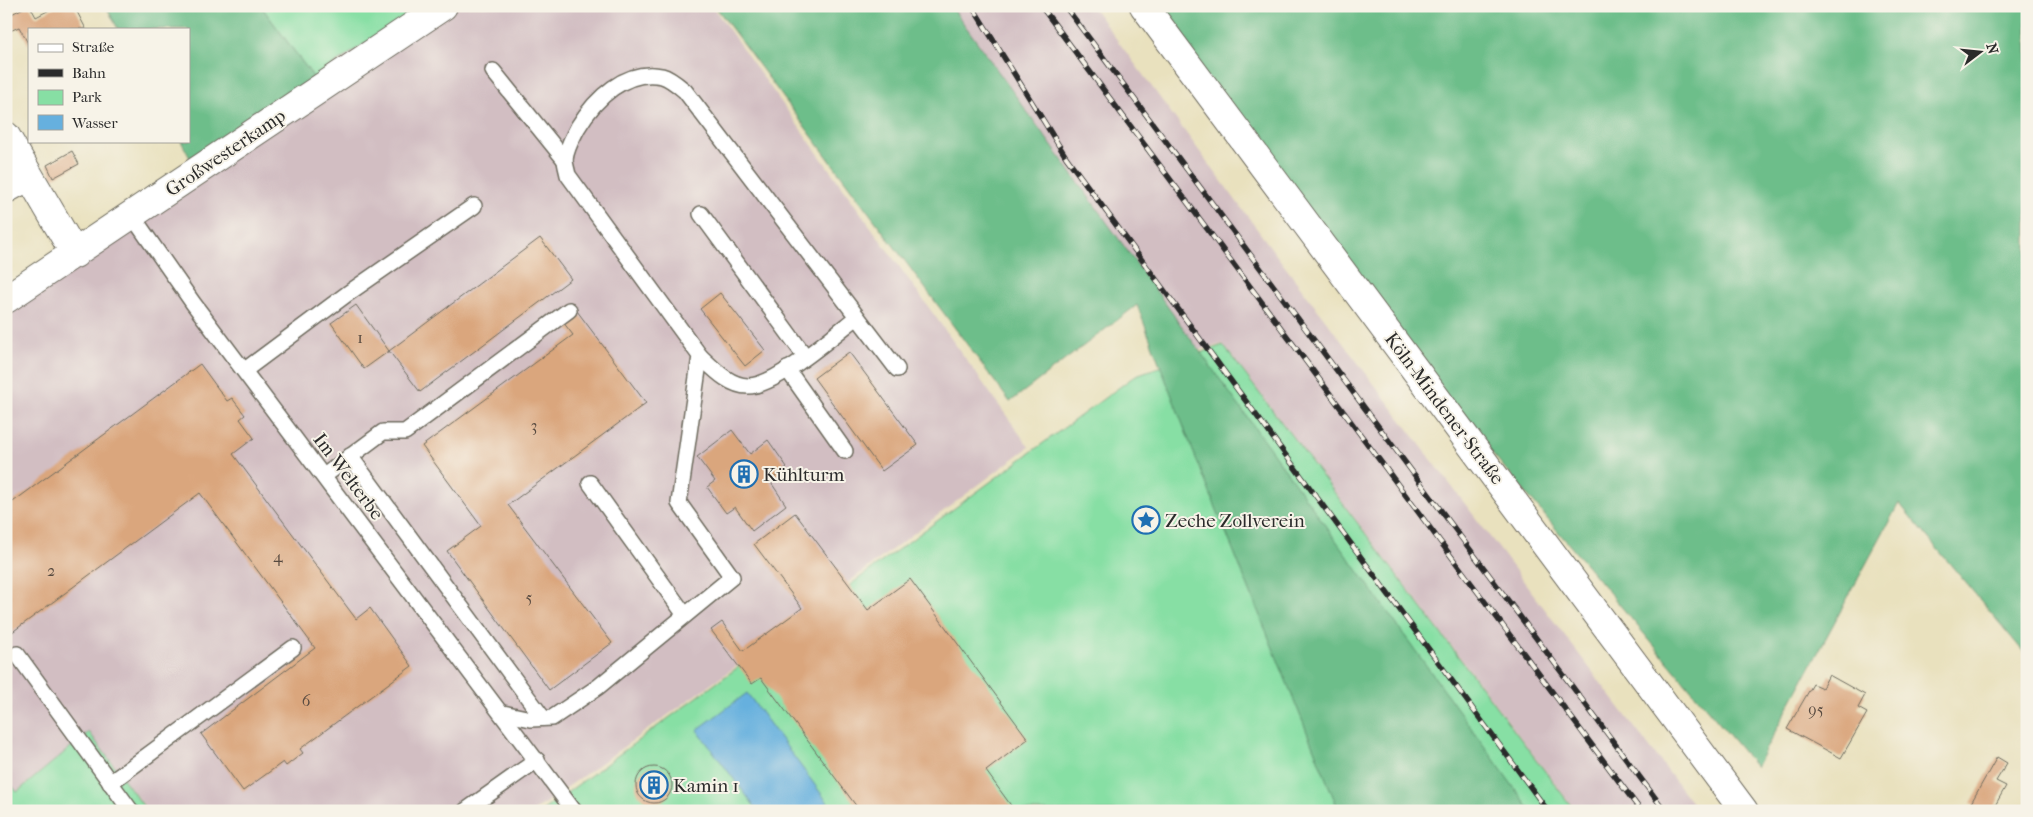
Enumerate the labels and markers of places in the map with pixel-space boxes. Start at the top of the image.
building icon: Kühlturm [729,459,759,489]
place label: Kühlturm [763,464,845,486]
place icon: Zeche Zollverein [1131,505,1161,535]
place label: Zeche Zollverein [1165,510,1305,532]
building icon: Kamin 1 [639,770,669,800]
place label: Kamin 1 [673,775,739,797]

